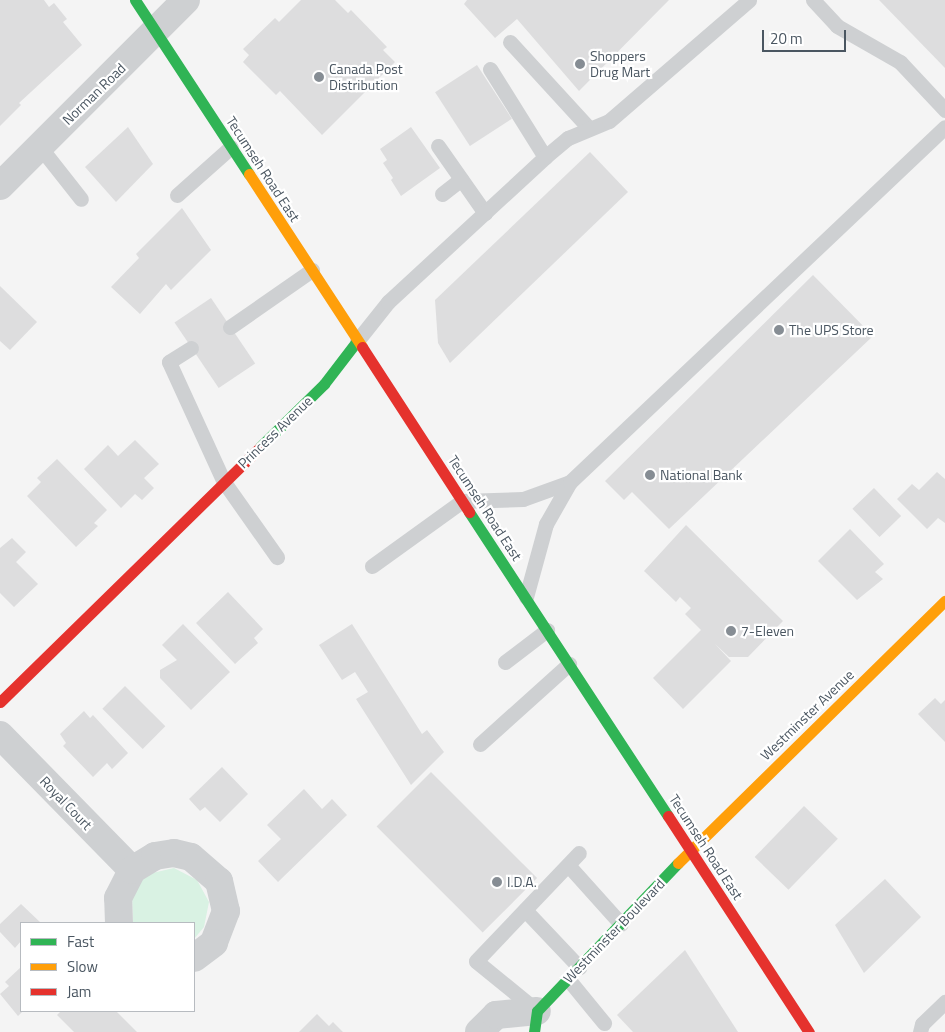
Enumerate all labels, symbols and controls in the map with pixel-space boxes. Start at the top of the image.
scale bar [765,20,849,52]
text: 20 m [770,27,803,50]
place label: Shoppers Drug Mart [590,48,650,80]
marker: Shoppers Drug Mart [574,58,586,70]
street label: Norman Road [59,60,129,128]
place label: Canada Post Distribution [329,61,403,94]
marker: Canada Post Distribution [313,71,325,83]
street label: Tecumseh Road East [223,113,303,225]
place label: The UPS Store [789,322,874,338]
marker: The UPS Store [773,324,785,336]
street label: Princess Avenue [234,392,316,472]
street label: Tecumseh Road East [445,452,525,564]
place label: National Bank [660,467,743,483]
marker: National Bank [644,469,656,481]
place label: 7-Eleven [741,623,794,639]
marker: 7-Eleven [725,625,737,637]
street label: Westminster Avenue [757,666,857,764]
street label: Royal Court [36,773,96,833]
street label: Tecumseh Road East [666,791,746,903]
place label: I.D.A. [507,874,537,890]
street label: Westminster Boulevard [560,875,668,987]
marker: I.D.A. [491,876,503,888]
legend [20,922,195,1012]
text: Fast [67,930,94,953]
text: Slow [67,955,98,978]
text: Jam [67,980,91,1003]

